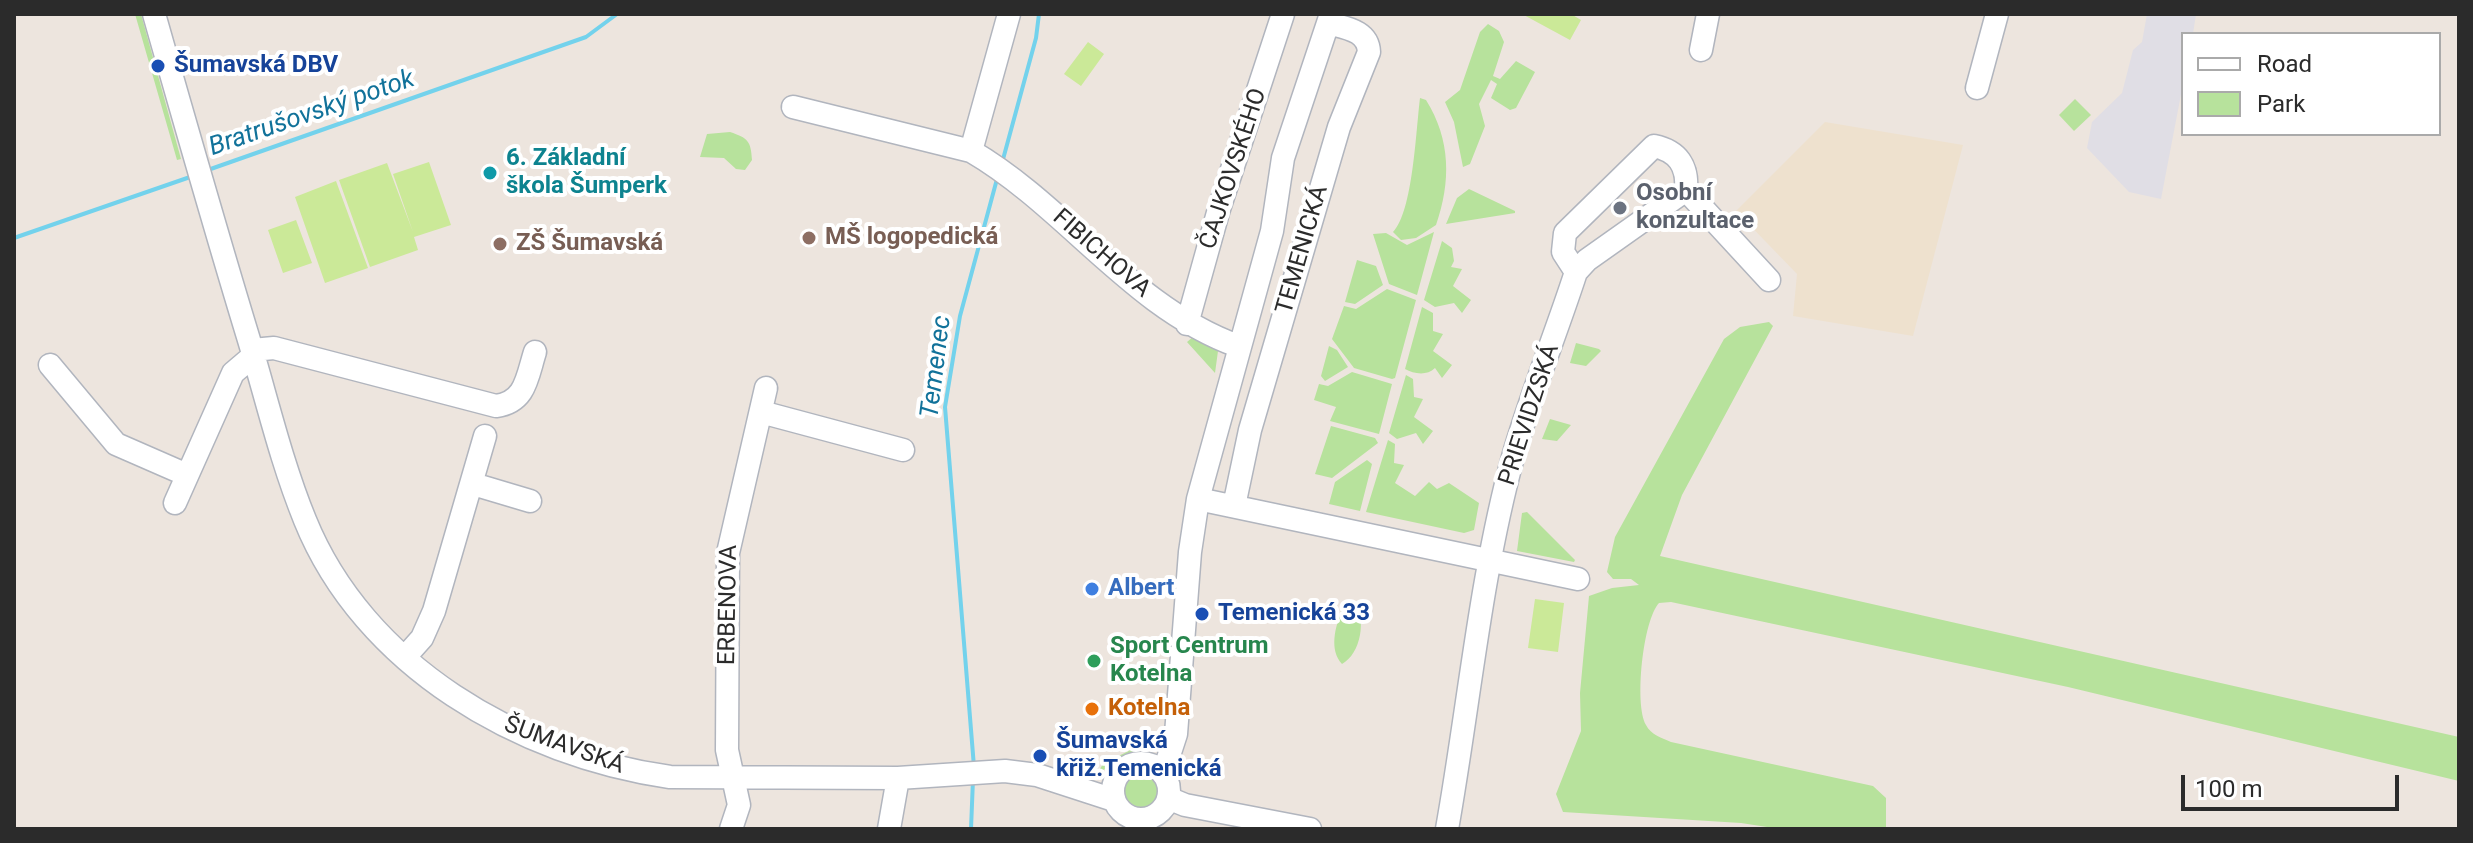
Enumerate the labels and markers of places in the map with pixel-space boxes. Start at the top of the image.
place label: Šumavská DBV [174,52,338,80]
marker: Šumavská DBV [149,57,167,75]
place label: 6. Základní škola Šumperk [506,145,667,201]
marker: 6. Základní škola Šumperk [481,164,499,182]
place label: Osobní konzultace [1636,180,1754,236]
marker: Osobní konzultace [1611,199,1629,217]
place label: MŠ logopedická [825,224,998,252]
marker: MŠ logopedická [800,229,818,247]
place label: ZŠ Šumavská [516,230,663,258]
marker: ZŠ Šumavská [491,235,509,253]
place label: Albert [1108,575,1174,603]
marker: Albert [1083,580,1101,598]
place label: Temenická 33 [1218,600,1370,628]
marker: Temenická 33 [1193,605,1211,623]
place label: Sport Centrum Kotelna [1110,633,1269,689]
marker: Sport Centrum Kotelna [1085,652,1103,670]
place label: Kotelna [1108,695,1190,723]
marker: Kotelna [1083,700,1101,718]
place label: Šumavská křiž.Temenická [1056,728,1222,784]
marker: Šumavská křiž.Temenická [1031,747,1049,765]

